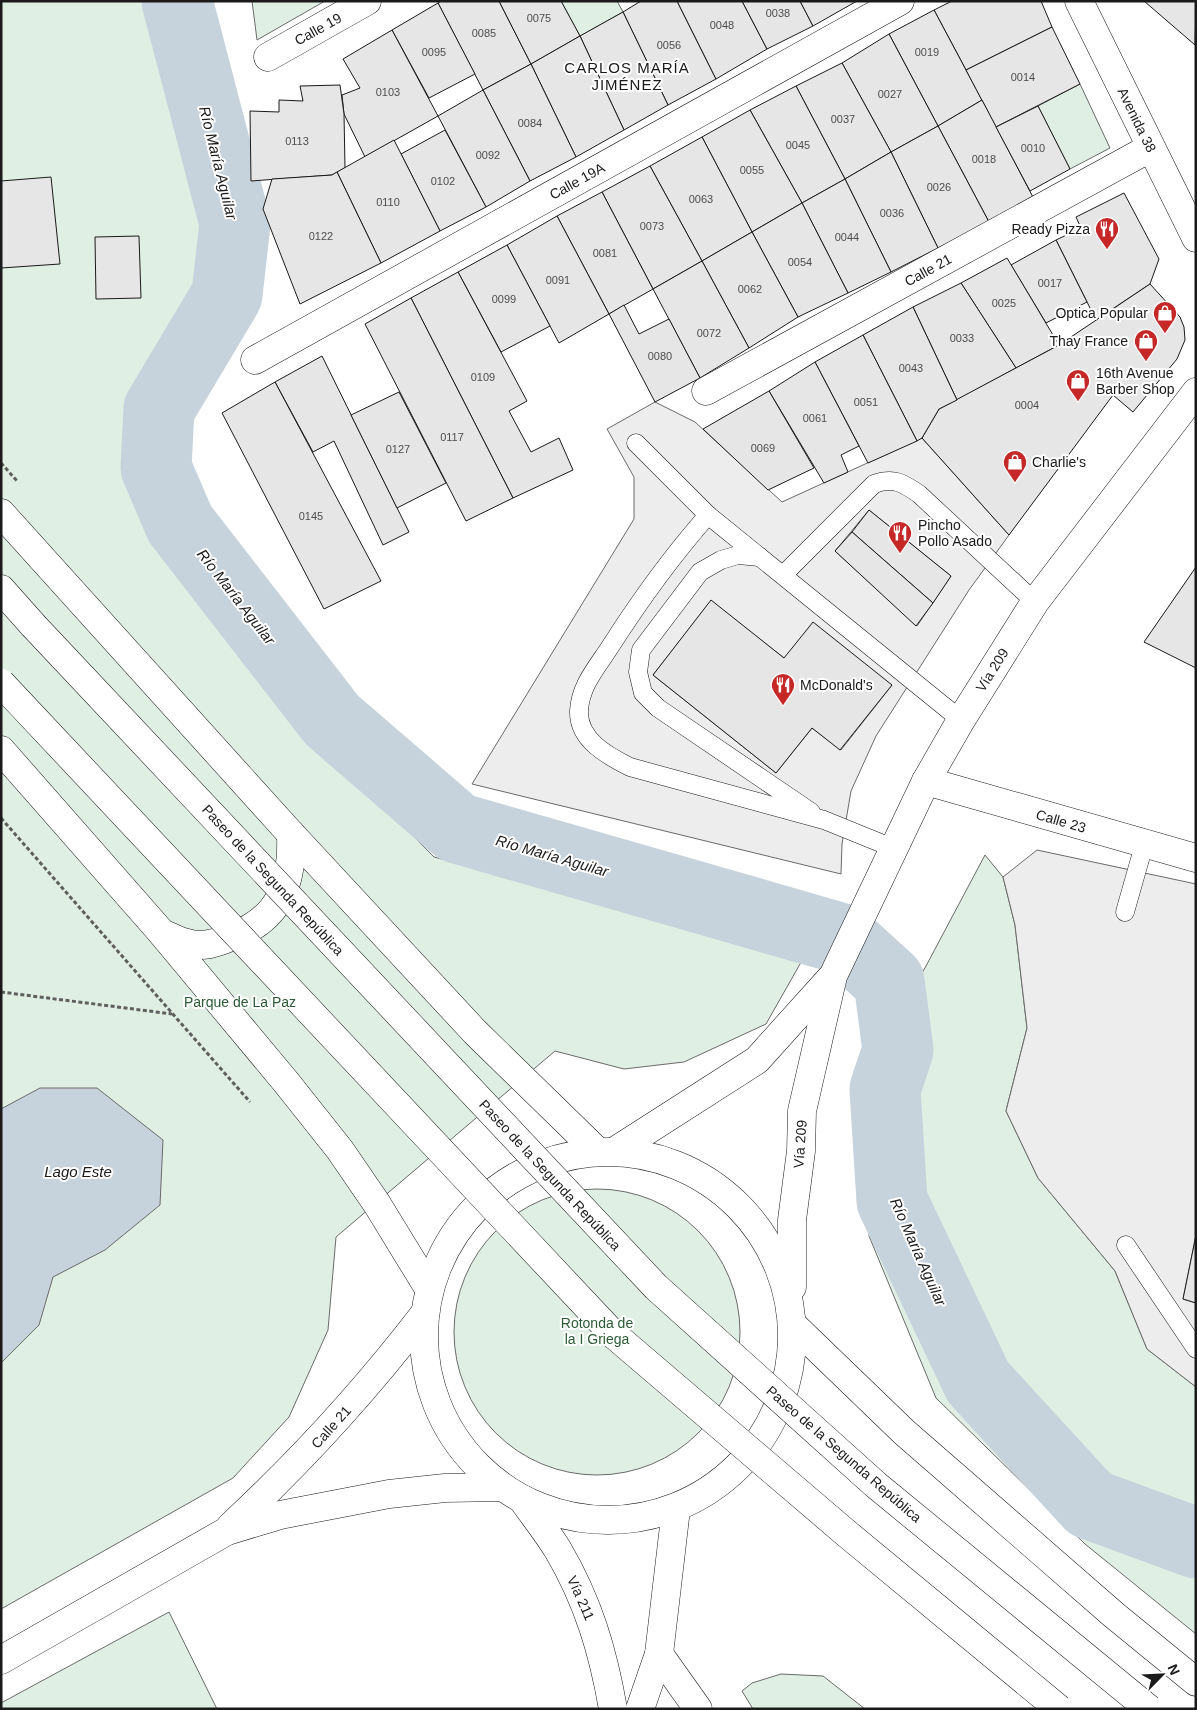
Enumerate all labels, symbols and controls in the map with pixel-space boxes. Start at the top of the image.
house number: 0038 [766,7,790,19]
street label: Calle 19 [292,9,345,48]
house number: 0075 [527,12,551,24]
house number: 0048 [710,19,734,31]
house number: 0085 [472,27,496,39]
house number: 0056 [657,39,681,51]
house number: 0095 [422,46,446,58]
house number: 0019 [915,46,939,58]
district label: CARLOS MARÍA JIMÉNEZ [564,59,690,93]
house number: 0014 [1011,71,1035,83]
street label: Avenida 38 [1115,85,1160,155]
house number: 0103 [376,86,400,98]
house number: 0027 [878,88,902,100]
water label: Río María Aguilar [196,104,241,222]
house number: 0037 [831,113,855,125]
house number: 0084 [518,117,542,129]
house number: 0113 [285,135,309,147]
house number: 0045 [786,139,810,151]
house number: 0010 [1021,142,1045,154]
house number: 0092 [476,149,500,161]
house number: 0018 [972,153,996,165]
street label: Calle 19A [547,159,608,203]
house number: 0055 [740,164,764,176]
house number: 0102 [431,175,455,187]
house number: 0026 [927,181,951,193]
house number: 0063 [689,193,713,205]
house number: 0110 [376,196,400,208]
house number: 0036 [880,207,904,219]
restaurant icon: Ready Pizza [1094,216,1120,250]
house number: 0073 [640,220,664,232]
place label: Ready Pizza [1011,221,1090,237]
house number: 0122 [309,230,333,242]
house number: 0044 [835,231,859,243]
house number: 0081 [593,247,617,259]
street label: Calle 21 [902,250,955,289]
house number: 0054 [788,256,812,268]
house number: 0091 [546,274,570,286]
house number: 0017 [1038,277,1062,289]
house number: 0062 [738,283,762,295]
house number: 0099 [492,293,516,305]
house number: 0025 [992,297,1016,309]
shop icon: Optica Popular [1152,300,1178,334]
place label: Optica Popular [1055,305,1148,321]
house number: 0072 [697,327,721,339]
shop icon: Thay France [1133,328,1159,362]
house number: 0033 [950,332,974,344]
place label: Thay France [1049,333,1128,349]
house number: 0080 [648,350,672,362]
house number: 0043 [899,362,923,374]
place label: 16th Avenue Barber Shop [1096,365,1175,397]
shop icon: 16th Avenue Barber Shop [1065,368,1091,402]
house number: 0109 [471,371,495,383]
house number: 0051 [854,396,878,408]
house number: 0004 [1015,399,1039,411]
house number: 0061 [803,412,827,424]
house number: 0117 [440,431,464,443]
house number: 0069 [751,442,775,454]
house number: 0127 [386,443,410,455]
shop icon: Charlie's [1002,449,1028,483]
place label: Charlie's [1032,454,1086,470]
house number: 0145 [299,510,323,522]
place label: Pincho Pollo Asado [918,517,992,549]
restaurant icon: Pincho Pollo Asado [887,520,913,554]
water label: Río María Aguilar [194,546,279,648]
street label: Vía 209 [972,645,1012,695]
restaurant icon: McDonald's [770,672,796,706]
place label: McDonald's [800,677,873,693]
street label: Paseo de la Segunda República [199,801,347,959]
street label: Calle 23 [1034,806,1088,836]
water label: Río María Aguilar [494,831,611,880]
park label: Parque de La Paz [184,994,296,1010]
street label: Paseo de la Segunda República [476,1096,624,1254]
street label: Vía 209 [790,1119,810,1169]
water label: Lago Este [44,1163,112,1180]
water label: Río María Aguilar [887,1195,950,1309]
park label: Rotonda de la I Griega [561,1315,633,1347]
street label: Paseo de la Segunda República [763,1382,925,1526]
street label: Calle 21 [308,1402,354,1451]
street label: Vía 211 [564,1573,598,1623]
north arrow [1137,1650,1187,1700]
text: N [1165,1662,1183,1678]

